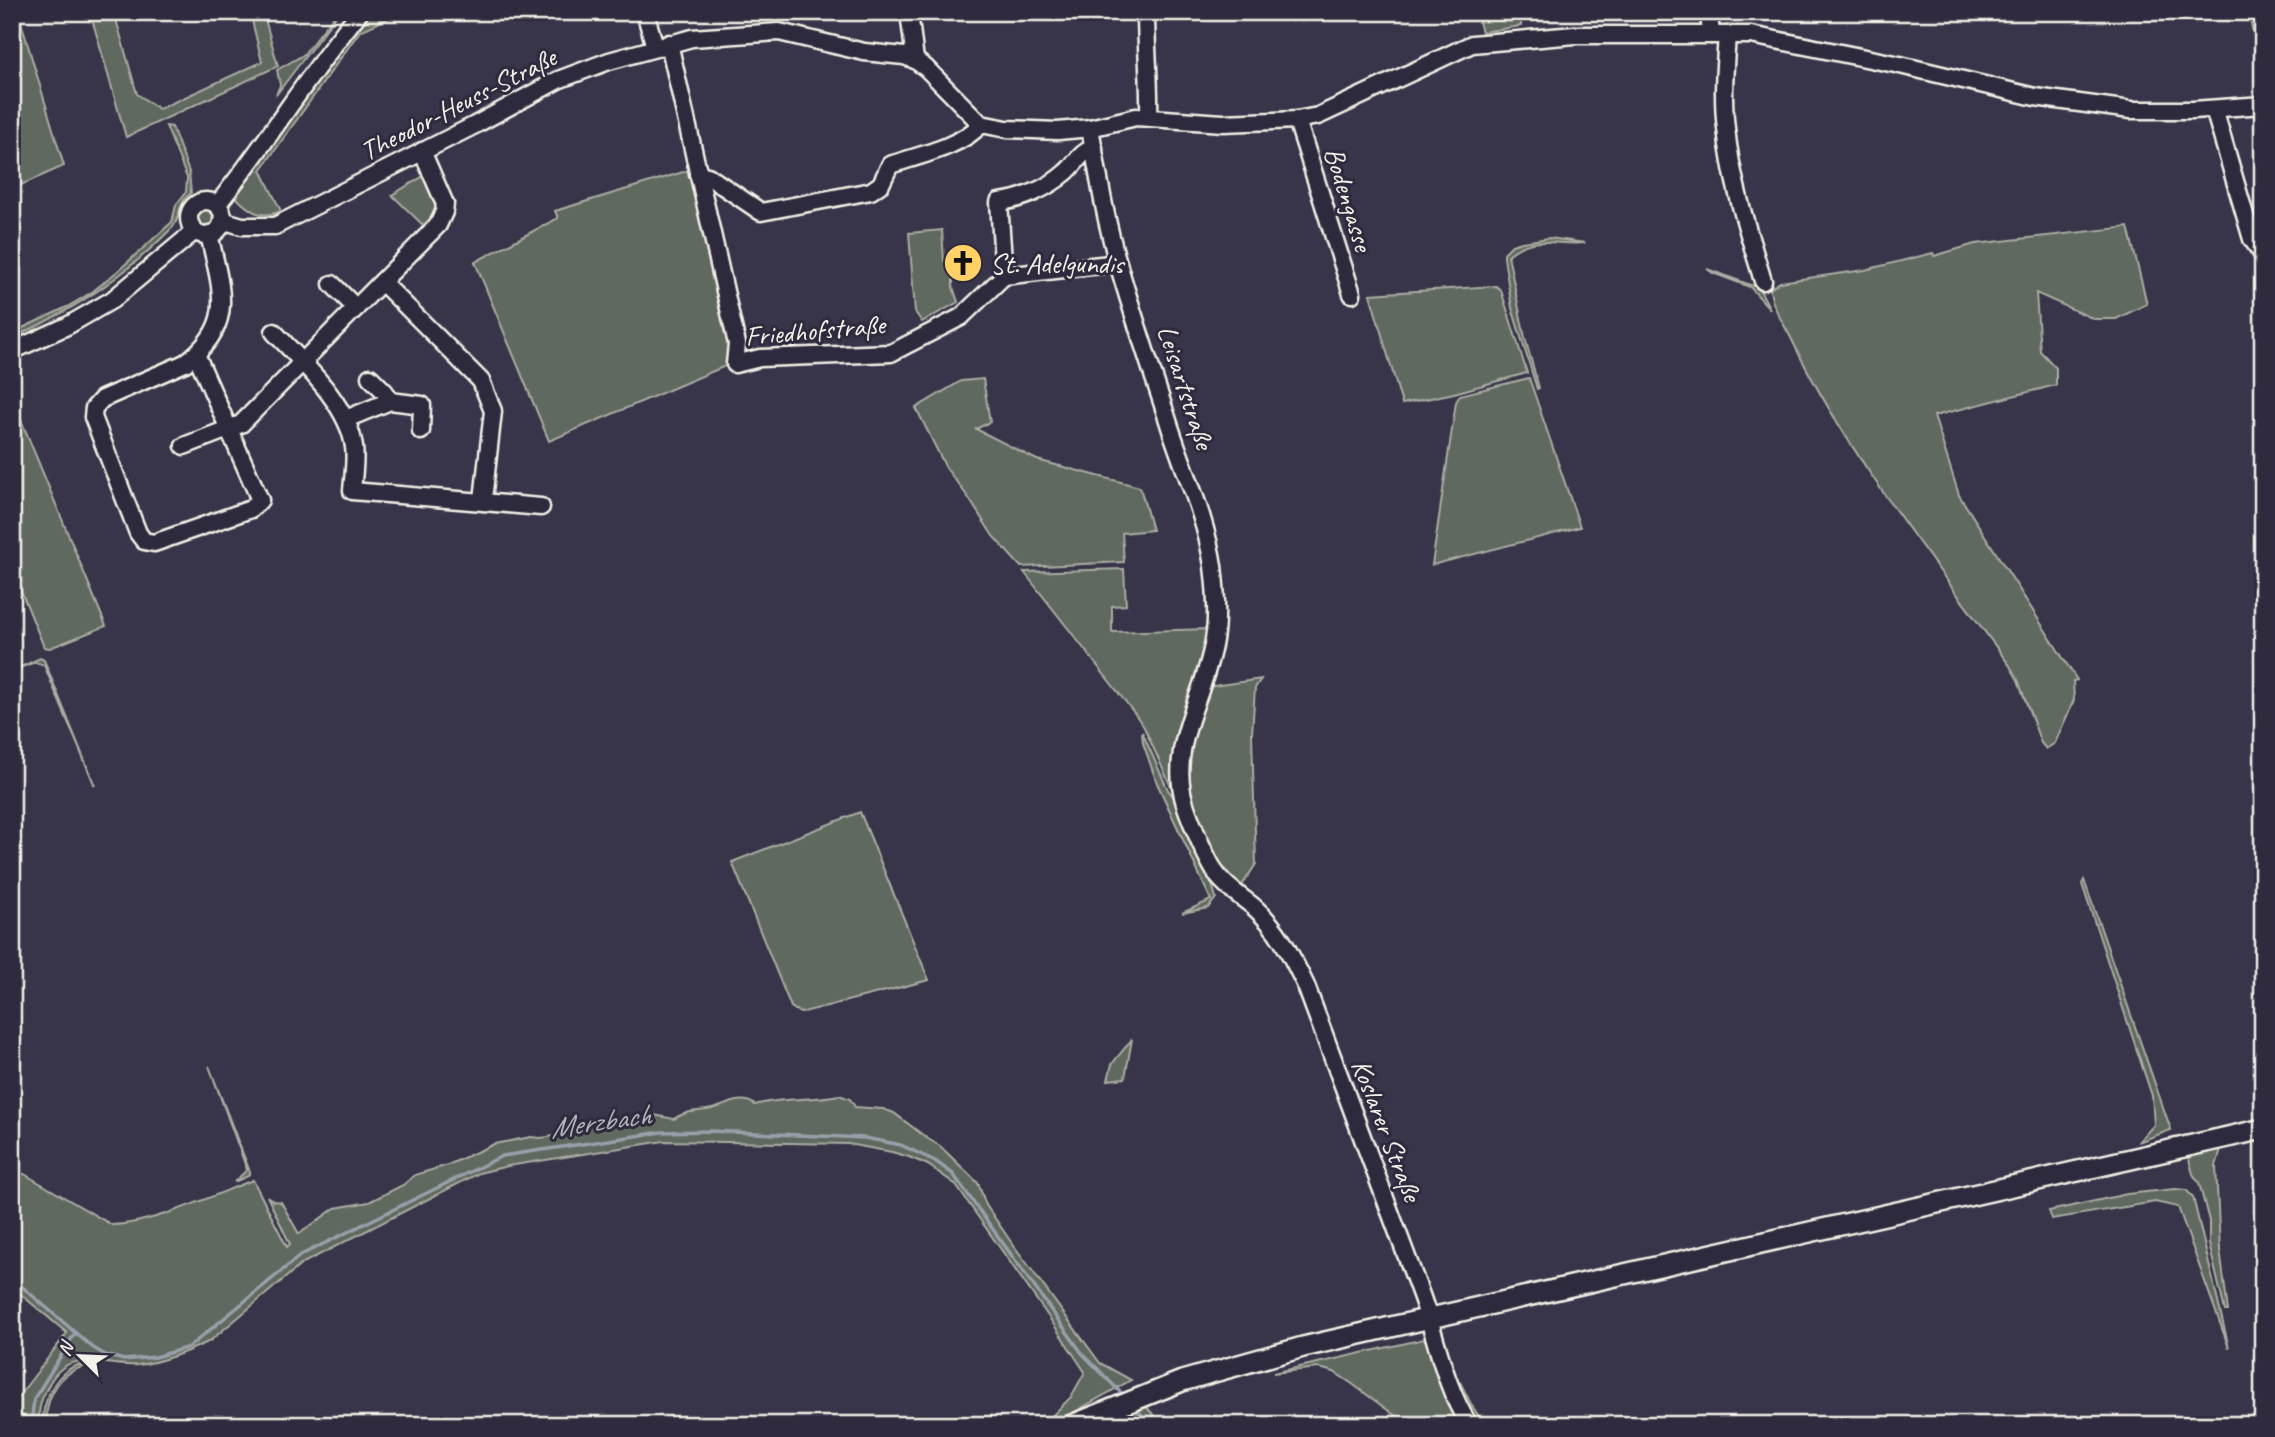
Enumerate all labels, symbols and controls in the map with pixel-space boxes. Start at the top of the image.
street label: Theodor-Heuss-Straße [354,39,563,168]
street label: Bodengasse [1317,143,1382,257]
church icon: St. Adelgundis [942,242,984,284]
place label: St. Adelgundis [990,246,1126,281]
street label: Friedhofstraße [744,306,888,354]
street label: Leisartstraße [1150,321,1223,455]
street label: Koslarer Straße [1344,1054,1431,1208]
water label: Merzbach [547,1095,655,1147]
north arrow [46,1322,116,1392]
text: N [52,1336,80,1360]

